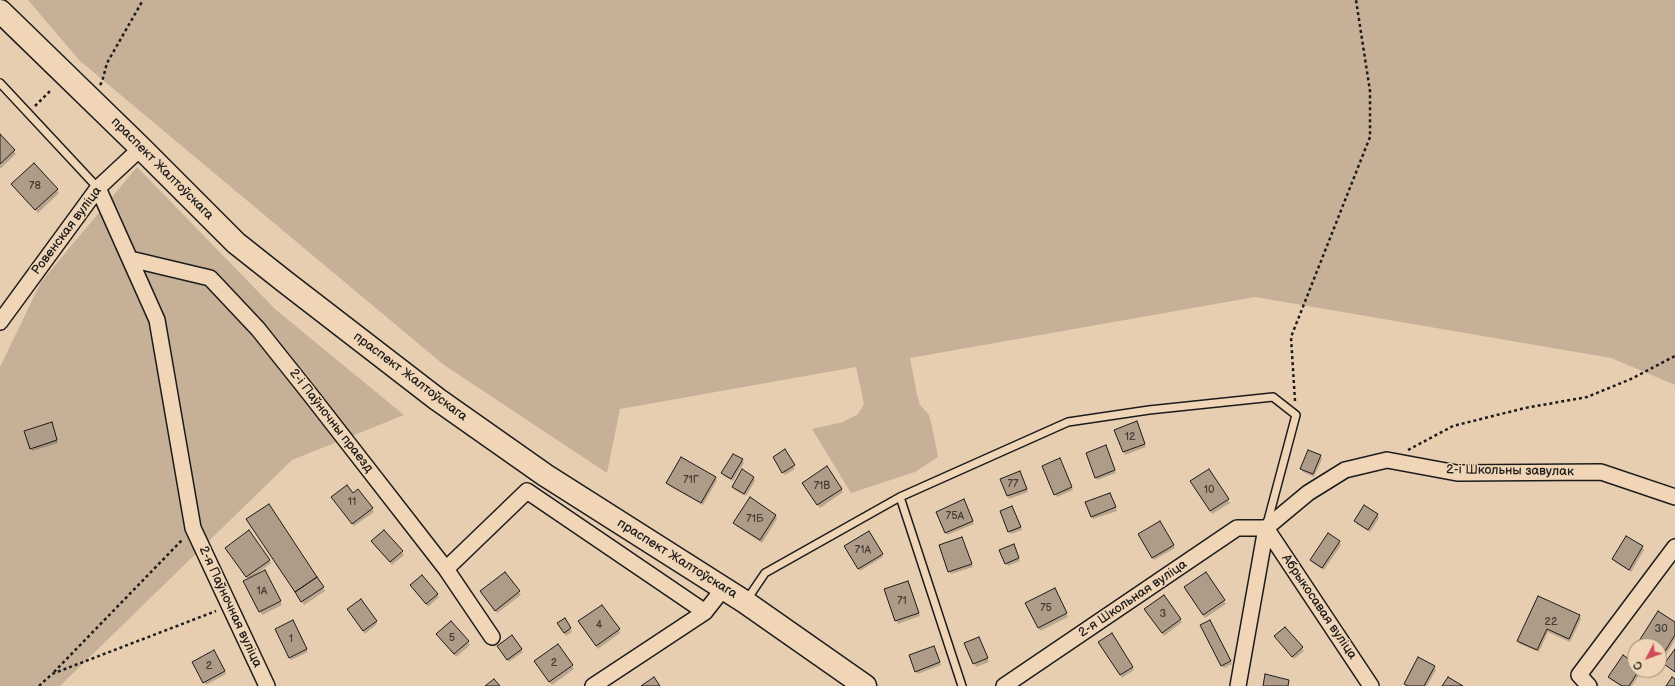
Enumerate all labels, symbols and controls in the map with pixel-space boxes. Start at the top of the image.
street label: праспект Жалтоўскага [108,115,216,223]
house number: 78 [29,179,41,193]
street label: Ровенская вуліца [29,184,105,278]
street label: праспект Жалтоўскага [350,329,470,425]
street label: 2-і Паўночны праезд [286,366,376,476]
house number: 12 [1125,430,1135,444]
street label: 2-і Школьны завулак [1446,462,1574,480]
house number: 71Г [683,473,699,487]
house number: 77 [1008,477,1018,491]
house number: 71В [814,479,830,493]
house number: 10 [1204,483,1214,497]
house number: 11 [348,495,356,509]
house number: 75А [946,509,964,523]
house number: 71Б [746,512,764,526]
street label: праспект Жалтоўскага [614,516,740,602]
house number: 71А [855,543,871,557]
street label: 2-я Паўночная вуліца [195,544,265,670]
street label: Абрыкосавая вуліца [1278,552,1360,662]
street label: 2-я Школьная вуліца [1076,557,1190,641]
house number: 1А [257,584,267,598]
house number: 71 [897,594,907,608]
house number: 75 [1040,601,1052,615]
house number: 3 [1160,607,1166,621]
house number: 22 [1545,615,1557,629]
house number: 4 [596,618,602,632]
house number: 30 [1654,622,1668,636]
house number: 5 [449,631,455,645]
house number: 1 [289,632,293,646]
north arrow [1627,638,1667,678]
house number: 2 [551,656,557,670]
text: С [1631,658,1646,673]
house number: 2 [206,659,212,673]

